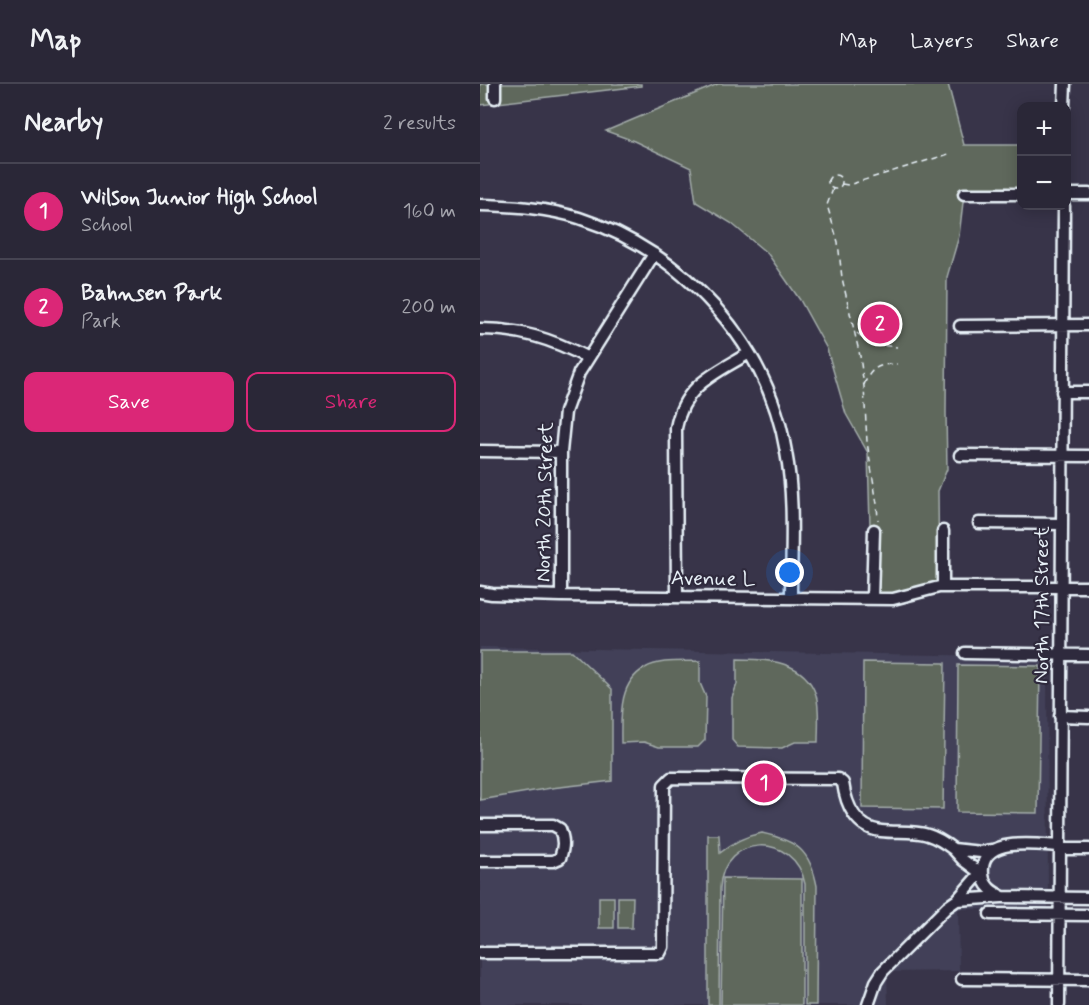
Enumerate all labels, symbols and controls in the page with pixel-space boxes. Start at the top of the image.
text: Map [30,23,81,60]
text: Map [839,27,877,55]
text: Layers [910,27,973,55]
text: Share [1006,27,1059,55]
map controls [1017,102,1071,210]
button: + [1017,102,1071,156]
text: Nearby [24,106,103,140]
text: 2 results [383,110,456,137]
button: − [1017,156,1071,210]
text: Wilson Junior High School [81,184,318,212]
text: 1 [39,198,48,225]
text: 160 m [403,198,456,225]
text: School [81,212,133,239]
text: Bahnsen Park [81,280,222,308]
text: 2 [39,294,48,321]
text: 200 m [401,294,456,321]
pin: 2 [860,302,900,346]
text: Park [81,308,121,335]
button: Save [24,372,234,432]
button: Share [246,372,456,432]
street label: North 20th Street [530,421,560,582]
street label: North 17th Street [1028,525,1056,684]
your location [775,558,804,587]
street label: Avenue L [671,564,755,594]
pin: 1 [744,760,784,806]

